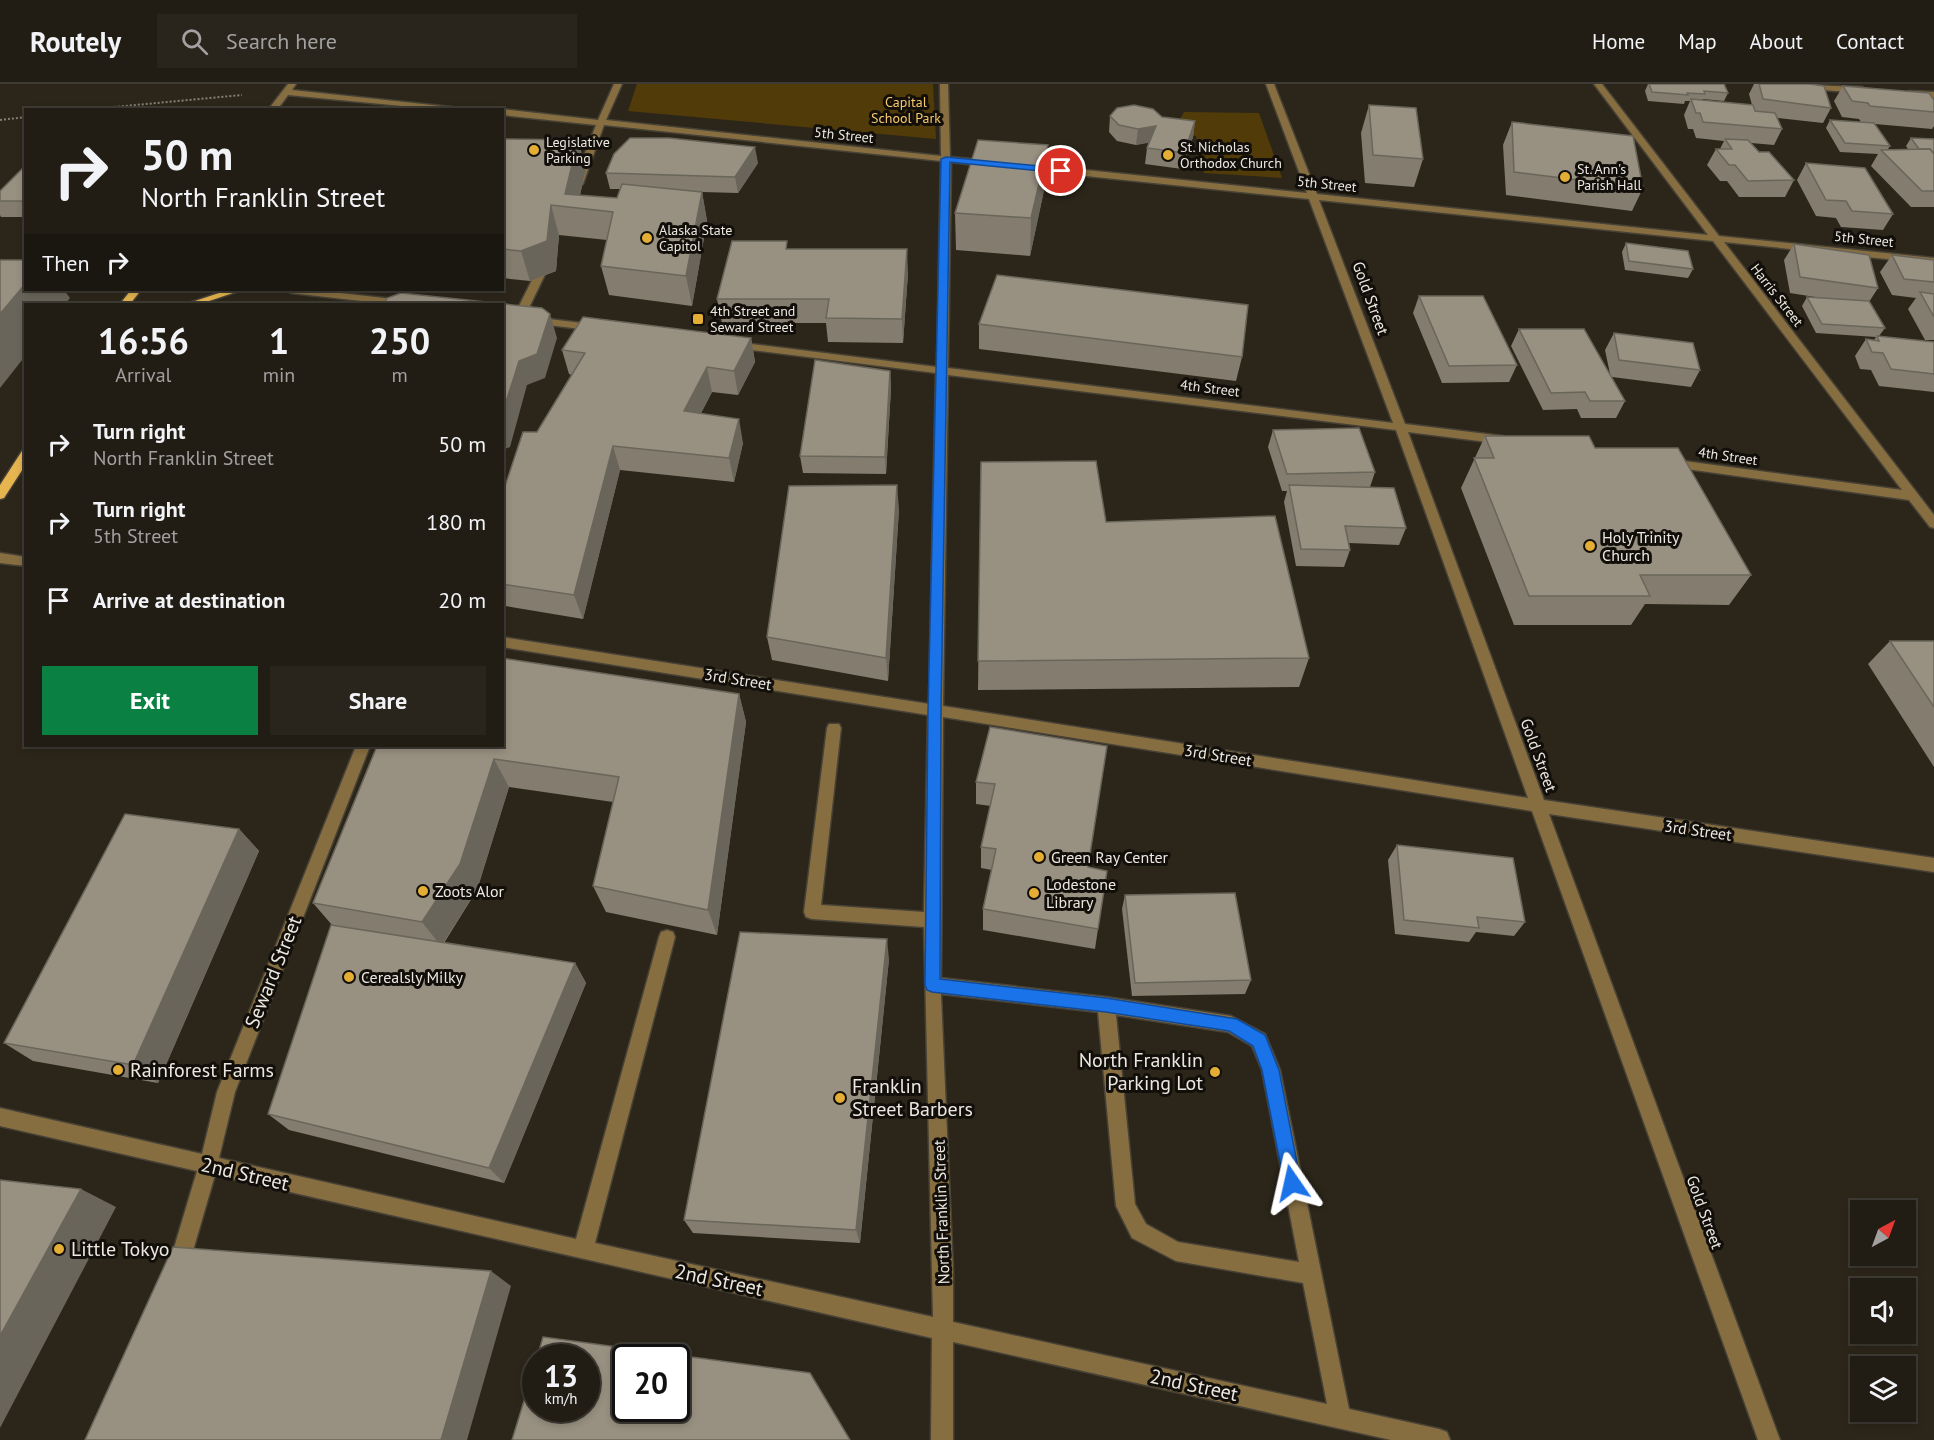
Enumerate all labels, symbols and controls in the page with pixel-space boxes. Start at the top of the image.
search box [157,14,577,68]
text: Routely [30,23,121,60]
icon: search [178,25,211,58]
text: Search here [226,27,337,55]
text: Home [1592,28,1645,55]
text: Map [1678,28,1717,55]
text: About [1750,28,1803,55]
text: Contact [1836,28,1904,55]
park label: Capital School Park [871,93,941,127]
street label: 5th Street [813,123,875,147]
text: 50 m [141,127,233,182]
icon: right [42,132,120,210]
place label: Legislative Parking [546,133,610,167]
place label: St. Nicholas Orthodox Church [1180,138,1282,172]
marker: Legislative Parking [527,143,541,157]
pin [1035,145,1086,196]
marker: St. Nicholas Orthodox Church [1161,148,1175,162]
icon: arrive [1044,154,1077,187]
place label: St. Ann's Parish Hall [1577,160,1642,194]
marker: St. Ann's Parish Hall [1558,170,1572,184]
street label: 5th Street [1296,172,1358,196]
text: North Franklin Street [141,180,385,214]
place label: Alaska State Capitol [659,221,732,255]
street label: 5th Street [1833,227,1895,251]
marker: Alaska State Capitol [640,231,654,245]
icon: right [101,246,134,279]
text: Then [42,249,89,277]
street label: Gold Street [1348,258,1394,338]
street label: Harris Street [1747,260,1807,330]
place label: 4th Street and Seward Street [710,302,795,336]
marker: 4th Street and Seward Street [691,312,705,326]
text: 16:56 [98,317,189,364]
text: 1 [269,317,289,364]
text: 250 [369,317,430,364]
text: Arrival [115,362,171,388]
text: min [263,362,295,388]
text: m [392,362,408,388]
street label: 4th Street [1179,375,1241,401]
text: Turn right [93,417,185,445]
icon: right [42,428,75,461]
text: 50 m [438,430,486,458]
street label: 4th Street [1697,443,1759,469]
text: North Franklin Street [93,445,274,471]
text: Turn right [93,495,185,523]
icon: right [42,506,75,539]
text: 180 m [426,508,486,536]
text: 5th Street [93,523,178,549]
place label: Holy Trinity Church [1602,527,1680,565]
marker: Holy Trinity Church [1583,539,1597,553]
icon: arrive [42,584,75,617]
text: Arrive at destination [93,586,285,614]
text: 20 m [438,586,486,614]
street label: 3rd Street [703,664,774,694]
button: Exit [42,666,258,735]
button: Share [270,666,486,735]
street label: Gold Street [1516,715,1562,795]
street label: 3rd Street [1183,740,1254,770]
street label: 3rd Street [1663,815,1734,845]
place label: Green Ray Center [1051,847,1169,867]
marker: Green Ray Center [1032,850,1046,864]
place label: Lodestone Library [1046,874,1116,912]
place label: Zoots Alor [435,881,505,901]
marker: Zoots Alor [416,884,430,898]
marker: Lodestone Library [1027,886,1041,900]
street label: Seward Street [239,912,307,1032]
place label: Cerealsly Milky [361,967,464,987]
marker: Cerealsly Milky [342,970,356,984]
place label: North Franklin Parking Lot [1079,1047,1203,1096]
place label: Rainforest Farms [130,1057,274,1083]
marker: Rainforest Farms [111,1063,125,1077]
marker: North Franklin Parking Lot [1208,1065,1222,1079]
place label: Franklin Street Barbers [852,1073,973,1122]
marker: Franklin Street Barbers [833,1091,847,1105]
street label: North Franklin Street [928,1139,954,1285]
street label: 2nd Street [199,1151,292,1197]
position arrow [1260,1151,1324,1215]
street label: Gold Street [1682,1172,1728,1252]
north arrow [1850,1200,1916,1266]
map controls [1850,1200,1916,1422]
place label: Little Tokyo [71,1236,170,1262]
marker: Little Tokyo [52,1242,66,1256]
street label: 2nd Street [673,1258,765,1302]
button: sound [1850,1278,1916,1344]
speed limit sign: 20 [612,1344,690,1422]
text: 13 [544,1356,578,1395]
button: layers [1850,1356,1916,1422]
street label: 2nd Street [1148,1363,1240,1407]
text: km/h [545,1389,577,1408]

